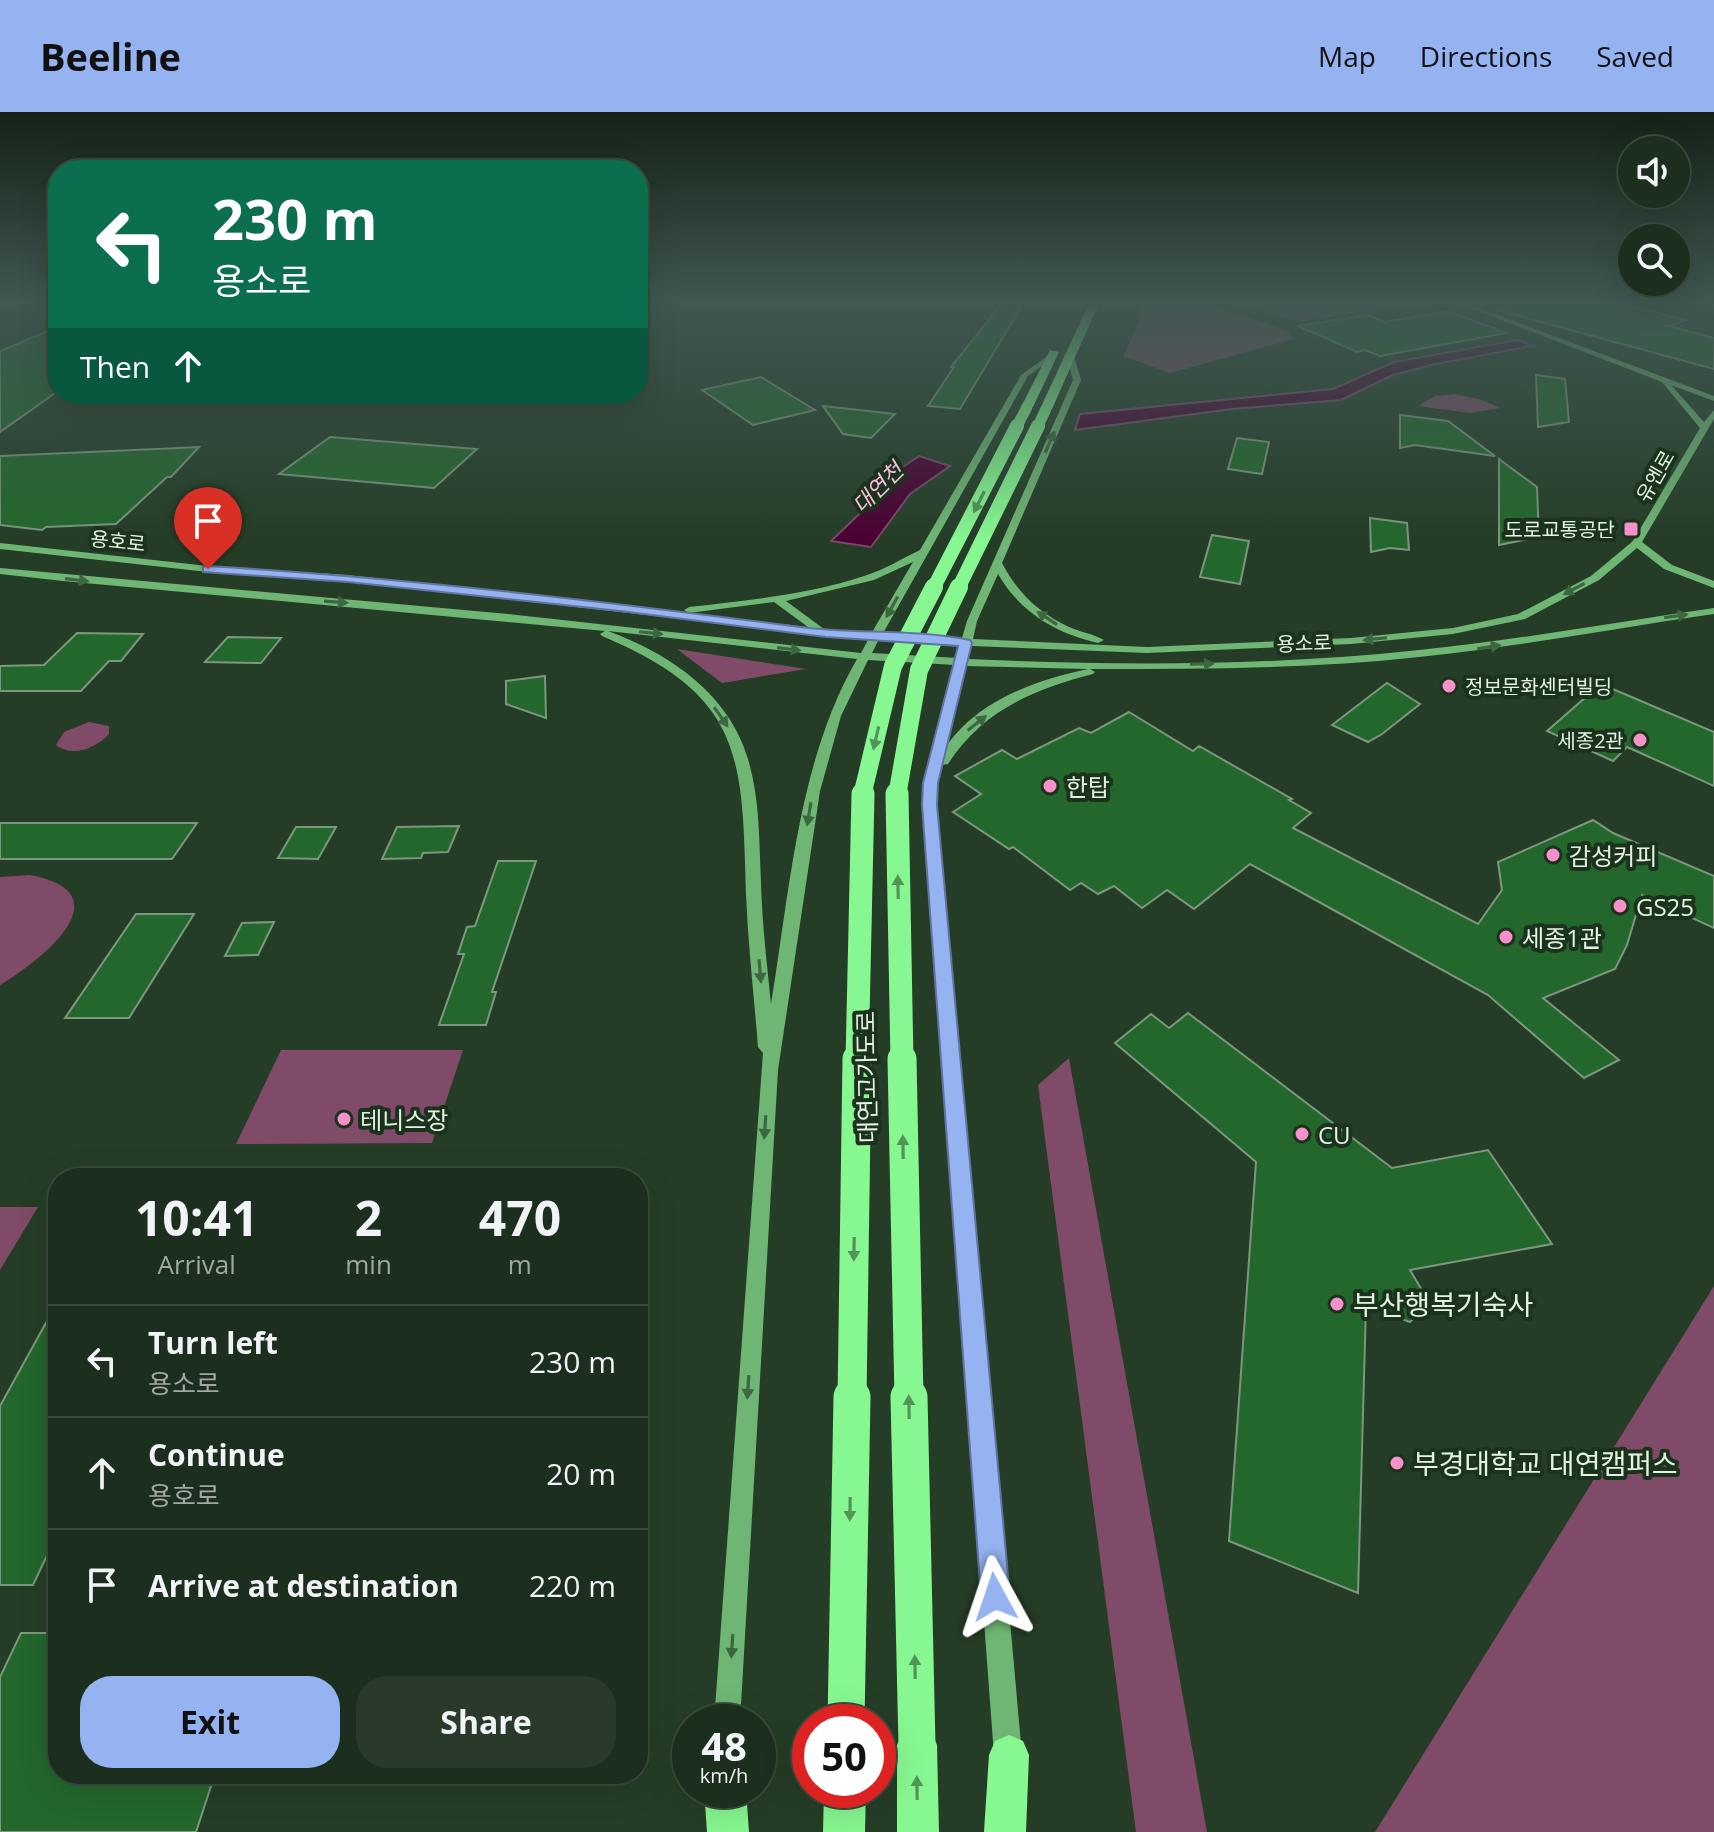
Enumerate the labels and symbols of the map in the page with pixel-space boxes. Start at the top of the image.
one-way arrow [1043,430,1056,454]
street label: 유엔로 [1630,445,1680,507]
water label: 대연천 [845,453,911,519]
pin [174,487,242,569]
one-way arrow [972,490,986,513]
place label: 도로교통공단 [1505,516,1615,543]
marker: 도로교통공단 [1622,520,1640,538]
street label: 용호로 [89,525,147,557]
one-way arrow [65,573,90,586]
one-way arrow [1563,583,1586,596]
one-way arrow [324,596,349,609]
one-way arrow [885,596,899,618]
one-way arrow [1664,609,1689,622]
one-way arrow [1036,611,1058,625]
one-way arrow [639,627,664,640]
street label: 용소로 [1276,629,1332,657]
one-way arrow [1363,632,1388,645]
one-way arrow [1477,640,1502,653]
one-way arrow [777,643,802,656]
one-way arrow [1190,658,1215,670]
place label: 정보문화센터빌딩 [1465,673,1612,700]
marker: 정보문화센터빌딩 [1440,677,1458,695]
one-way arrow [713,706,728,727]
one-way arrow [967,715,987,731]
one-way arrow [869,726,882,751]
place label: 세종2관 [1557,727,1624,754]
marker: 세종2관 [1631,731,1649,749]
place label: 한탑 [1066,770,1110,803]
marker: 한탑 [1041,777,1059,795]
one-way arrow [802,802,815,827]
place label: 감성커피 [1569,839,1657,872]
marker: 감성커피 [1544,846,1562,864]
one-way arrow [891,874,904,899]
place label: GS25 [1636,890,1694,923]
marker: GS25 [1611,897,1629,915]
place label: 세종1관 [1522,921,1602,954]
marker: 세종1관 [1497,928,1515,946]
one-way arrow [753,958,766,983]
street label: 대연고가도로 [848,1010,884,1144]
place label: 테니스장 [360,1103,448,1136]
marker: 테니스장 [335,1110,353,1128]
one-way arrow [758,1115,771,1140]
place label: CU [1318,1118,1351,1151]
marker: CU [1293,1125,1311,1143]
one-way arrow [897,1134,910,1159]
one-way arrow [848,1237,861,1262]
place label: 부산행복기숙사 [1353,1285,1533,1323]
marker: 부산행복기숙사 [1328,1295,1346,1313]
one-way arrow [742,1375,755,1400]
one-way arrow [903,1394,915,1419]
place label: 부경대학교 대연캠퍼스 [1413,1444,1678,1482]
marker: 부경대학교 대연캠퍼스 [1388,1454,1406,1472]
one-way arrow [843,1497,856,1522]
position arrow [953,1555,1037,1639]
one-way arrow [725,1634,738,1659]
one-way arrow [909,1654,921,1679]
speed limit sign: 50 [792,1704,896,1808]
one-way arrow [911,1775,924,1800]

